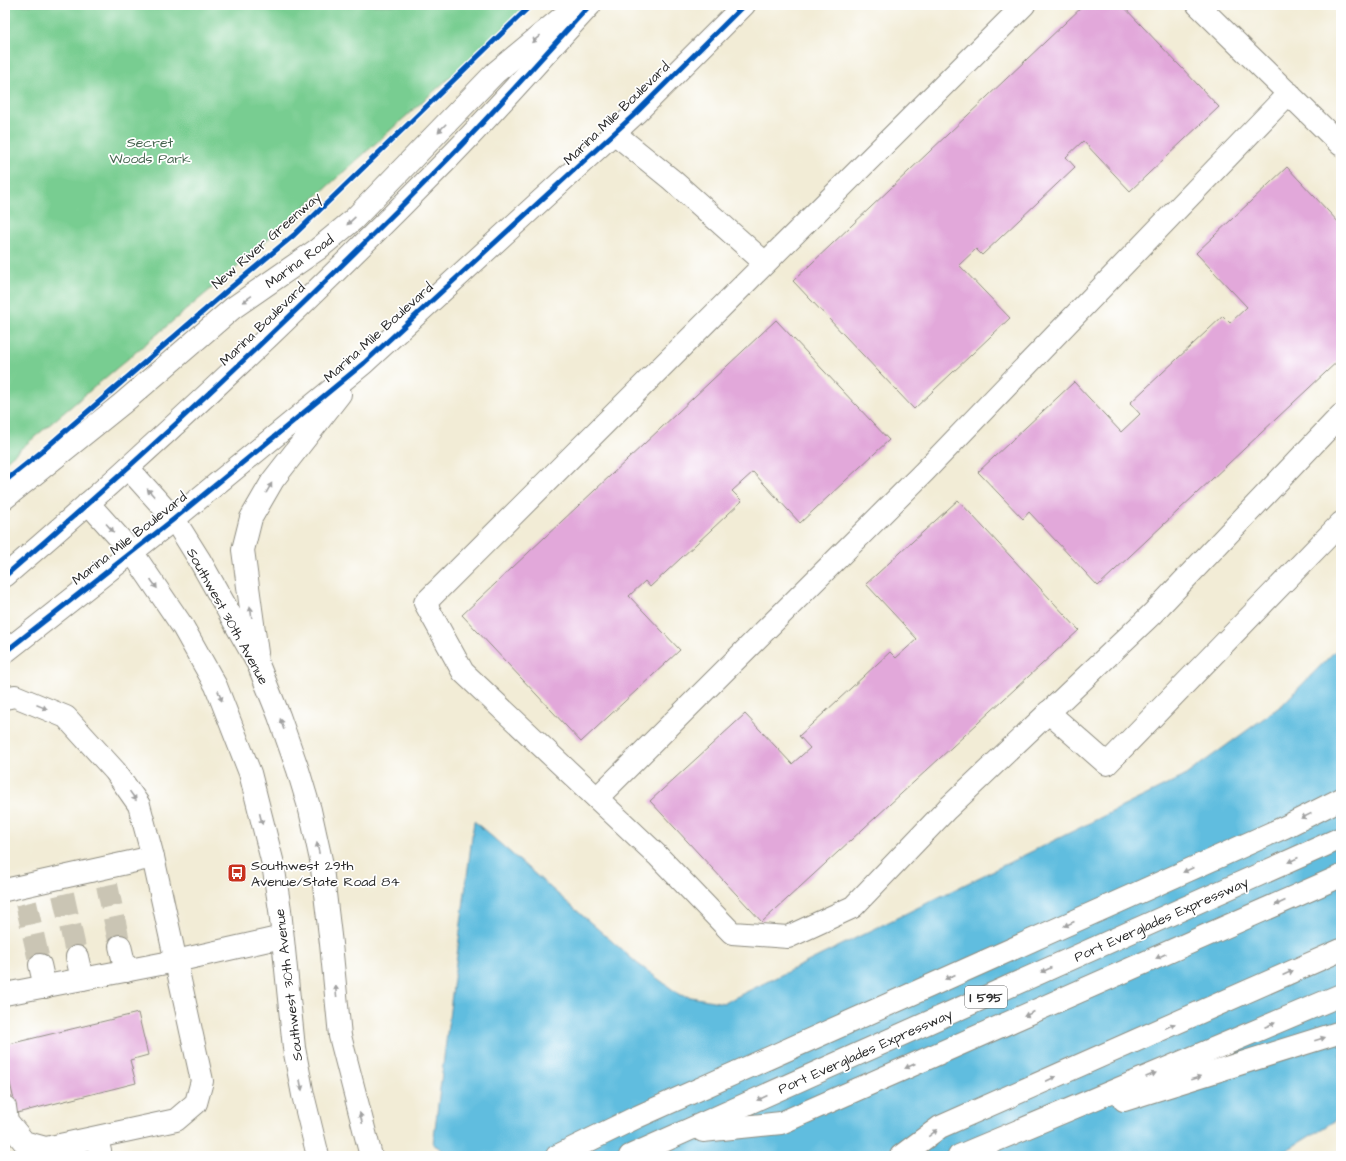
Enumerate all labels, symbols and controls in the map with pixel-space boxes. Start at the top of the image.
one-way arrow [531,35,541,44]
street label: Marina Mile Boulevard [559,57,674,170]
one-way arrow [437,123,446,133]
park label: Secret Woods Park [109,133,191,169]
street label: New River Greenway [208,187,326,294]
one-way arrow [346,217,356,226]
street label: Marina Road [261,230,338,294]
street label: Marina Mile Boulevard [319,278,438,387]
street label: Marina Boulevard [215,279,310,371]
one-way arrow [241,295,252,303]
one-way arrow [265,482,272,494]
street label: Marina Mile Boulevard [68,487,191,590]
one-way arrow [146,488,155,499]
one-way arrow [105,523,114,533]
street label: Southwest 30th Avenue [181,545,273,689]
one-way arrow [150,579,158,589]
one-way arrow [248,606,254,618]
one-way arrow [217,690,223,702]
one-way arrow [36,704,47,710]
one-way arrow [279,717,285,729]
one-way arrow [129,791,137,801]
one-way arrow [259,813,265,825]
one-way arrow [1300,813,1312,820]
one-way arrow [315,842,321,854]
place label: Southwest 29th Avenue/State Road 84 [251,856,400,892]
one-way arrow [1286,857,1298,863]
bus stop icon: Southwest 29th Avenue/State Road 84 [226,862,248,884]
one-way arrow [1181,868,1193,874]
street label: Port Everglades Expressway [1071,872,1252,967]
one-way arrow [1274,900,1285,906]
street label: Southwest 30th Avenue [270,907,308,1062]
one-way arrow [1063,920,1075,927]
one-way arrow [1155,953,1166,959]
one-way arrow [1041,967,1052,973]
one-way arrow [1283,970,1295,976]
one-way arrow [944,974,956,980]
one-way arrow [333,985,339,997]
road number: I 595 [965,986,1007,1008]
street label: Port Everglades Expressway [775,1004,956,1099]
one-way arrow [1023,1011,1035,1017]
one-way arrow [1265,1022,1276,1028]
one-way arrow [1164,1023,1175,1029]
one-way arrow [1315,1036,1327,1042]
one-way arrow [904,1063,916,1069]
one-way arrow [1145,1072,1157,1078]
one-way arrow [1045,1075,1057,1081]
one-way arrow [1190,1075,1202,1081]
one-way arrow [298,1079,304,1092]
one-way arrow [756,1095,767,1101]
one-way arrow [358,1112,364,1124]
one-way arrow [927,1129,938,1137]

